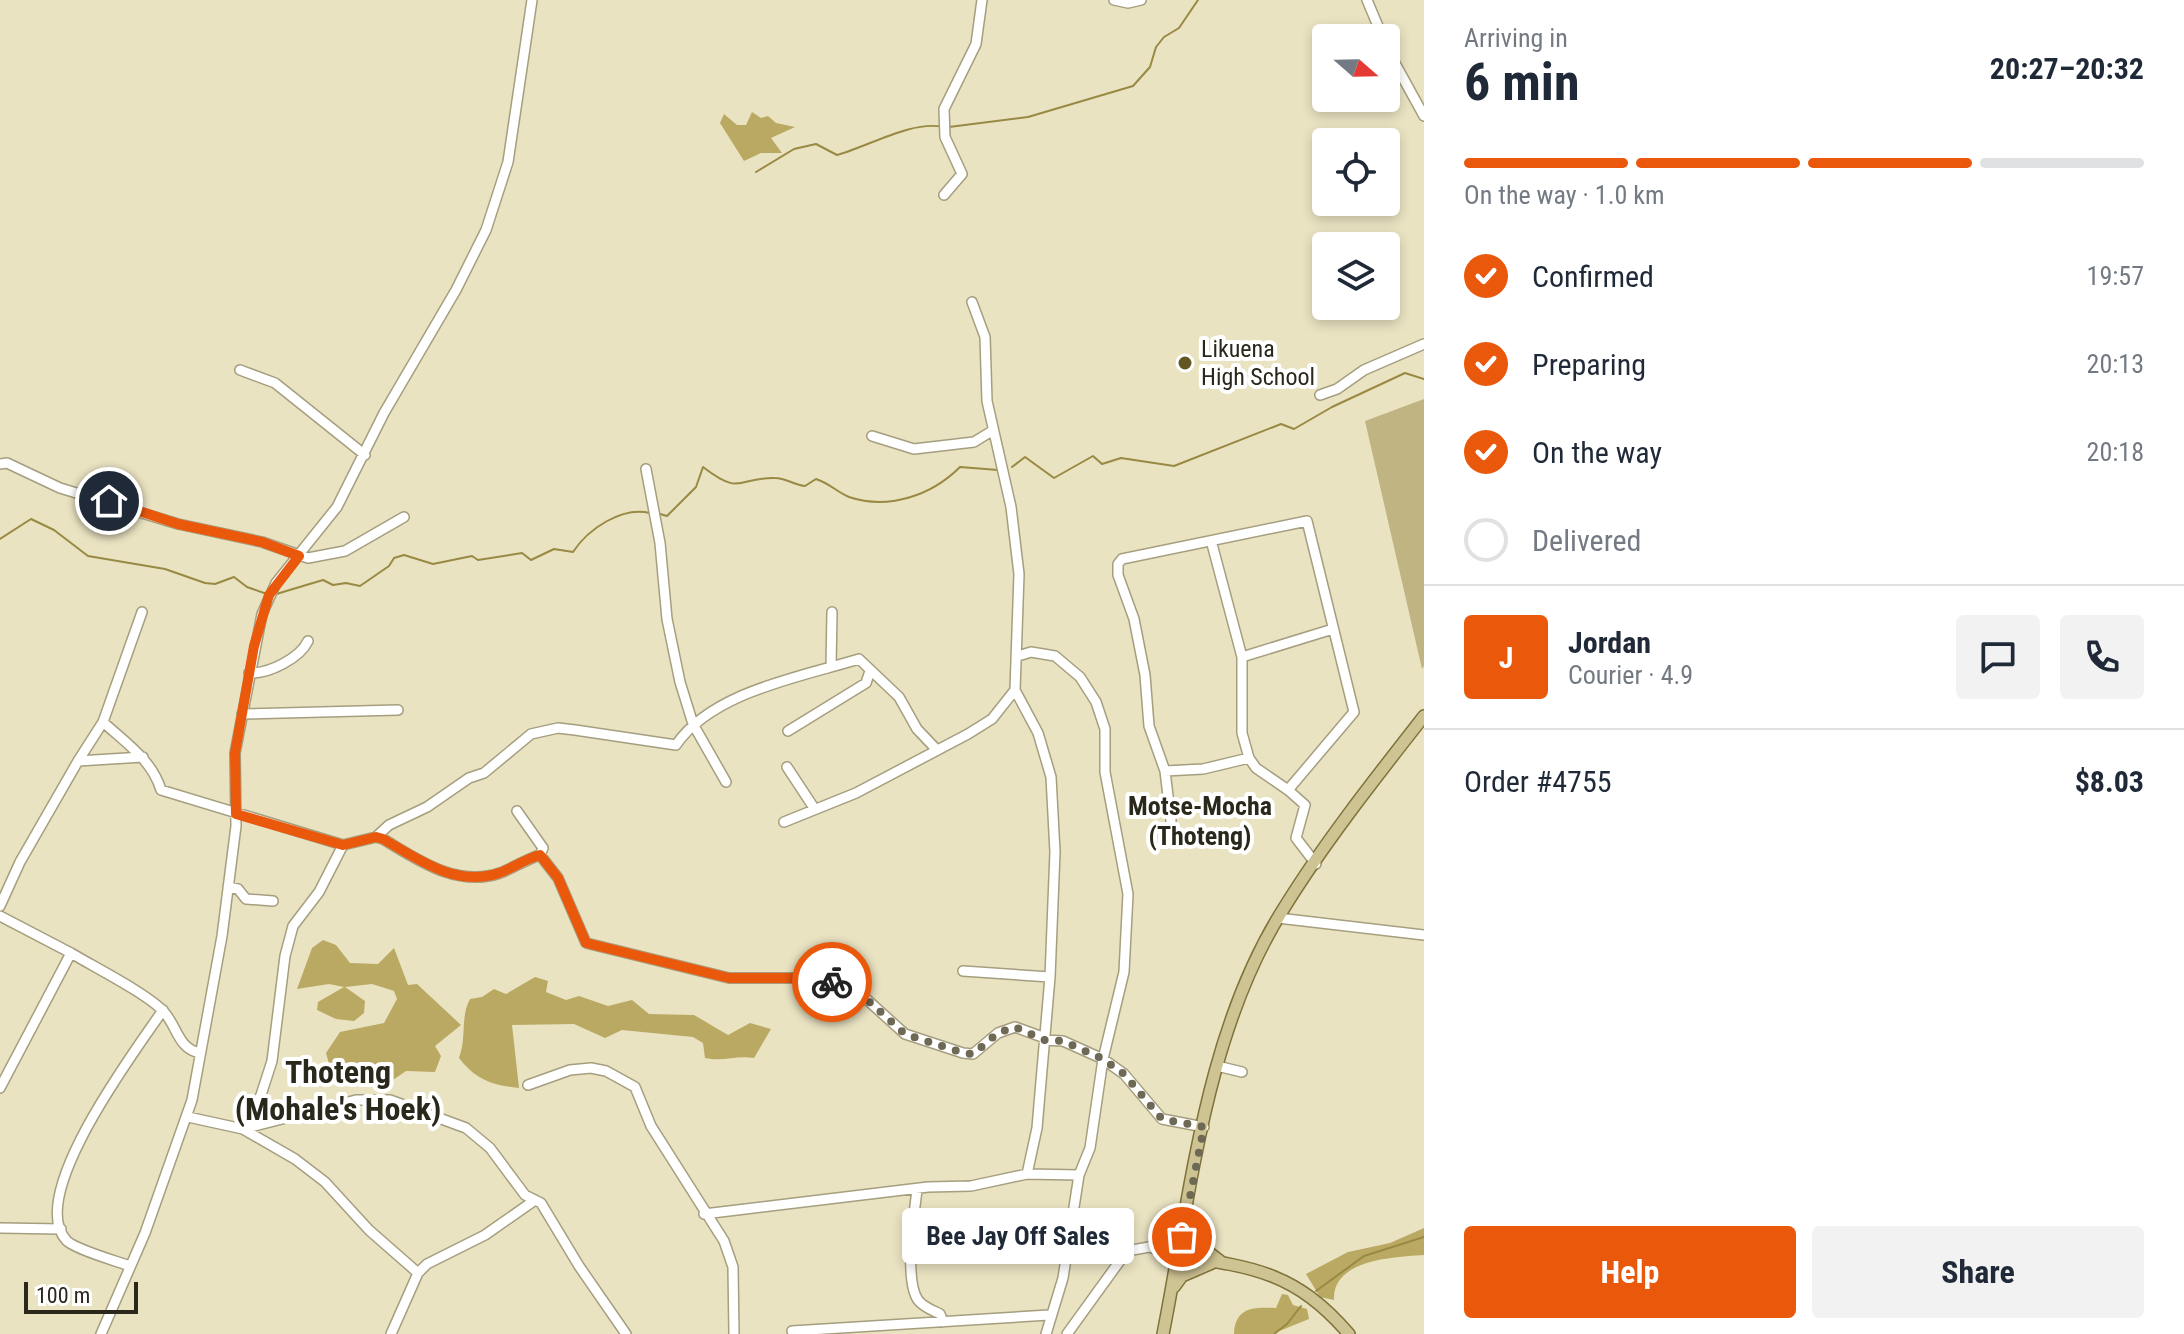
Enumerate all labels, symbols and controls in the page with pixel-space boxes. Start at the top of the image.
text: Arriving in [1464,23,1568,53]
north arrow [1312,24,1400,112]
map controls [1312,24,1400,320]
text: 20:27–20:32 [1990,51,2144,86]
text: 6 min [1464,52,1580,113]
button: locate [1312,128,1400,216]
text: On the way · 1.0 km [1464,180,1665,210]
button: layers [1312,232,1400,320]
icon: check [1464,254,1508,298]
text: Confirmed [1532,259,1654,294]
text: 19:57 [2087,261,2144,291]
place label: Likuena High School [1201,335,1315,391]
icon: check [1464,342,1508,386]
text: Preparing [1532,347,1646,382]
text: 20:13 [2087,349,2144,379]
marker: Likuena High School [1176,354,1194,372]
icon: check [1464,430,1508,474]
text: On the way [1532,435,1662,470]
text: 20:18 [2087,437,2144,467]
pin [75,467,143,535]
icon: home [87,479,131,523]
text: Delivered [1532,523,1641,558]
button: chat [1956,615,2040,699]
button: phone [2060,615,2144,699]
text: Jordan [1568,625,1651,660]
text: J [1499,640,1513,675]
text: Courier · 4.9 [1568,660,1693,690]
text: Order #4755 [1464,764,1612,799]
text: $8.03 [2075,764,2144,799]
district label: Motse-Mocha (Thoteng) [1128,791,1272,851]
courier [792,942,872,1022]
icon: bike [810,960,854,1004]
district label: Thoteng (Mohale's Hoek) [235,1053,441,1128]
pin [1148,1203,1216,1271]
callout: Bee Jay Off Sales [902,1209,1134,1265]
icon: bag [1160,1215,1204,1259]
text: Bee Jay Off Sales [926,1221,1110,1251]
button: Help [1464,1226,1796,1318]
button: Share [1812,1226,2144,1318]
scale bar [24,1278,138,1314]
text: 100 m [36,1283,90,1308]

